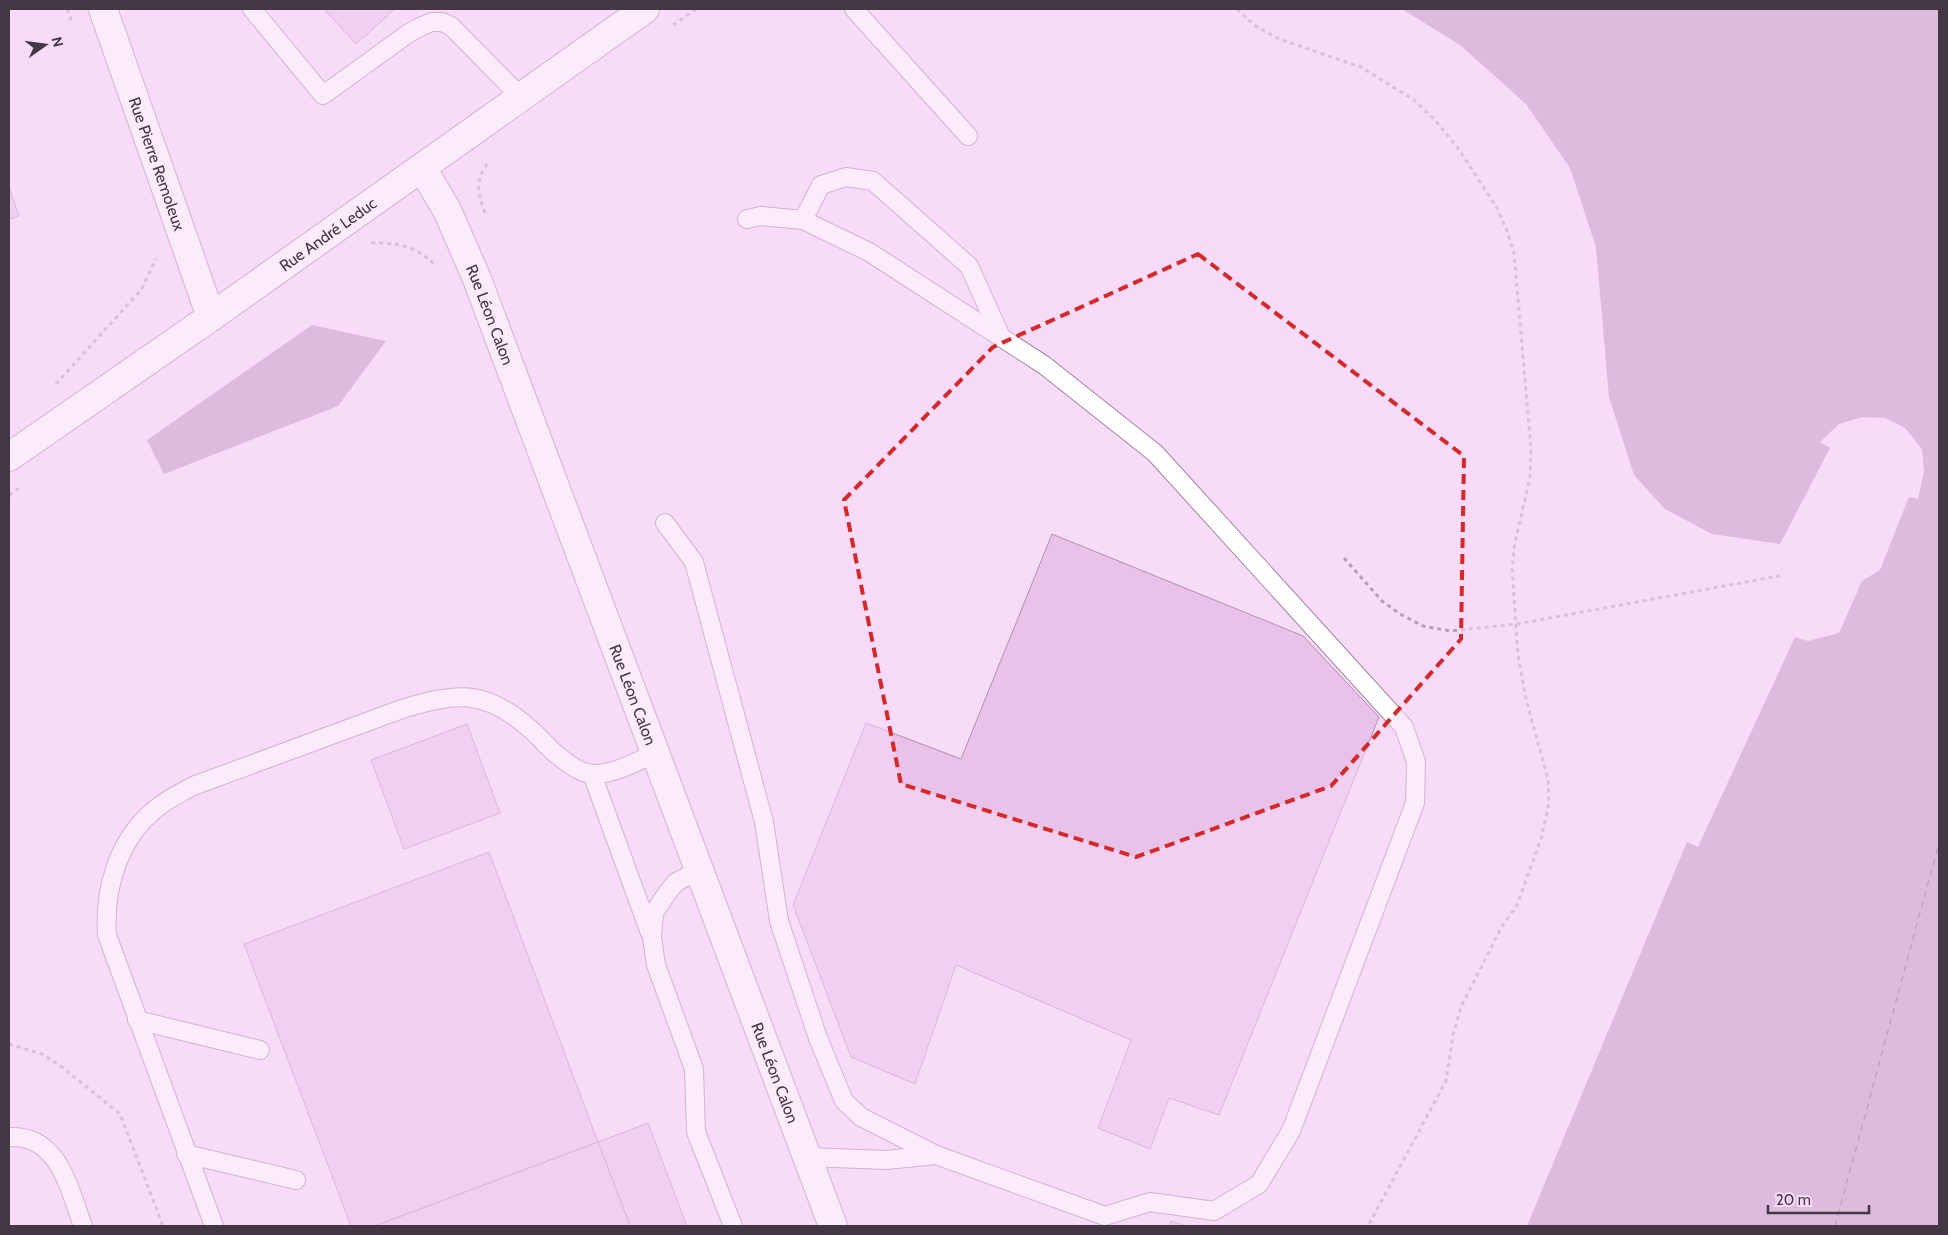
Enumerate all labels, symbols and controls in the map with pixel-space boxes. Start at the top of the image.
north arrow [20,20,70,70]
text: N [48,35,68,49]
street label: Rue Pierre Remoleux [125,95,189,234]
street label: Rue André Leduc [276,194,380,275]
street label: Rue Léon Calon [462,261,517,368]
street label: Rue Léon Calon [605,642,660,748]
street label: Rue Léon Calon [747,1020,802,1126]
scale bar [1768,1182,1869,1214]
text: 20 m [1776,1191,1811,1209]

